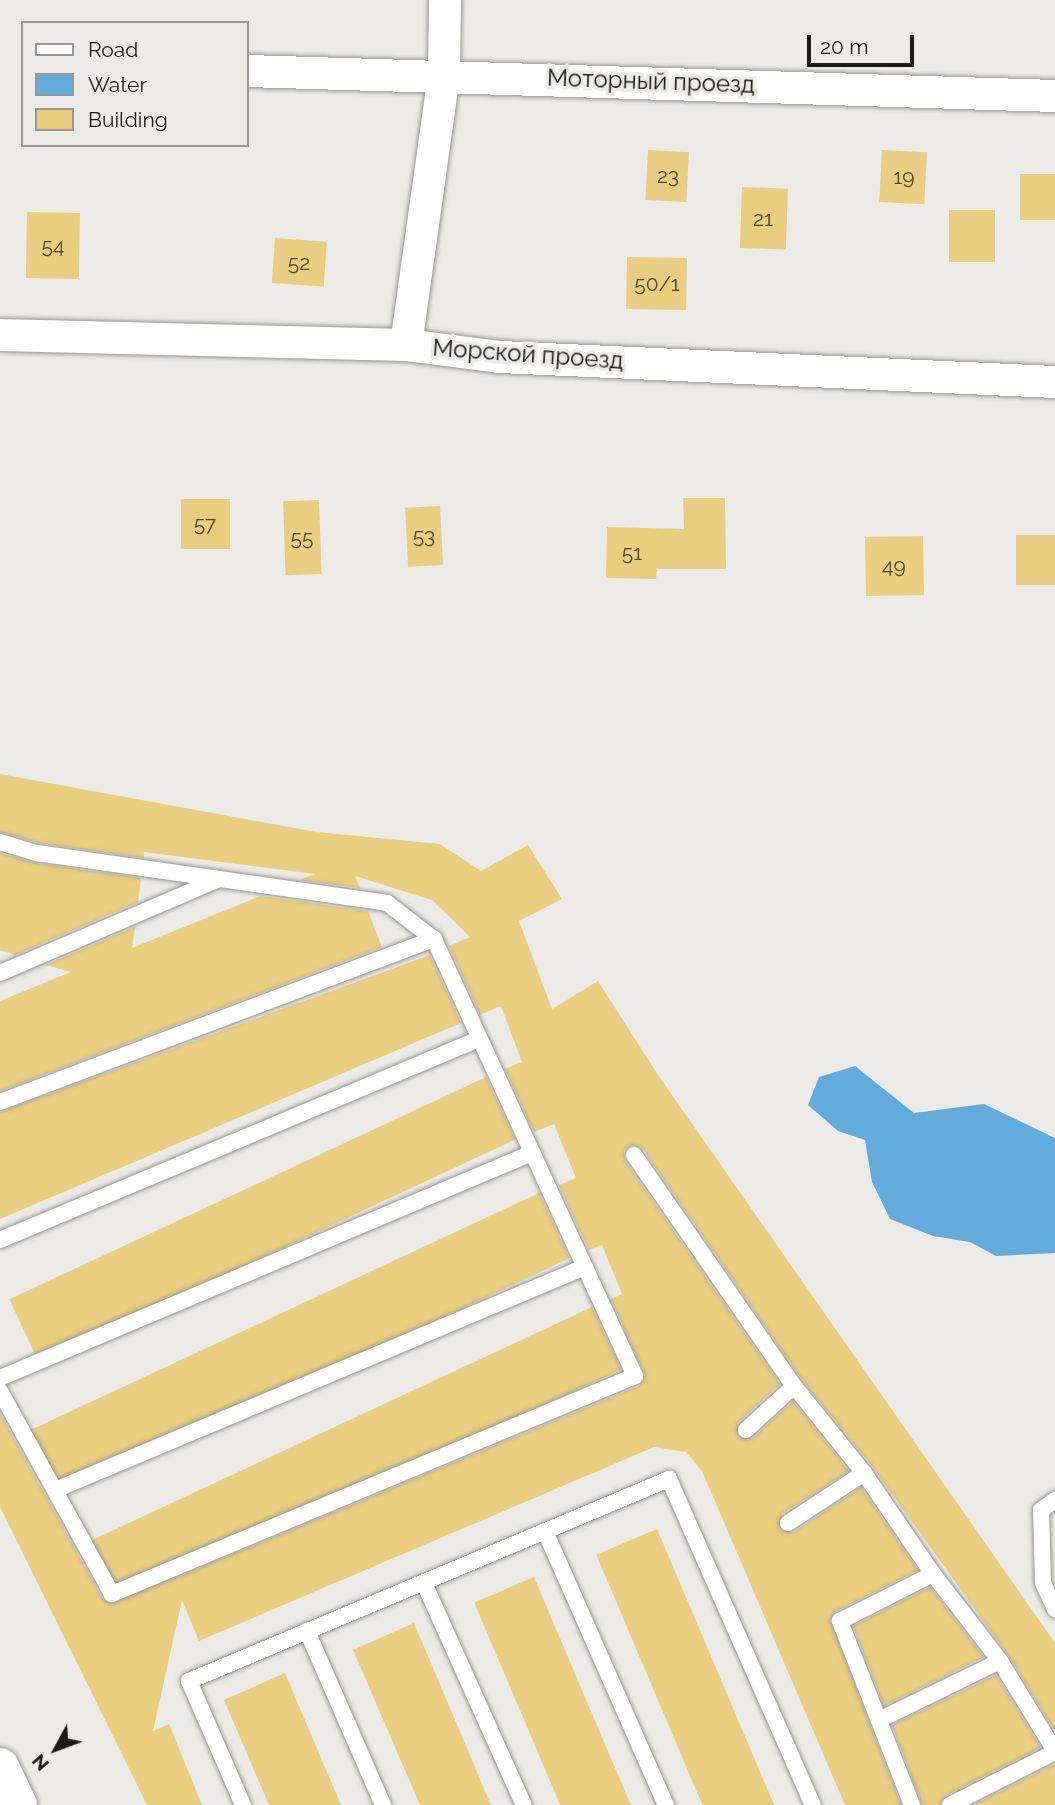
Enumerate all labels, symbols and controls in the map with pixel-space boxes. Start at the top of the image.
legend [21,21,248,147]
scale bar [810,21,917,65]
text: 20 m [820,34,868,59]
text: Road [88,37,138,62]
street label: Моторный проезд [547,63,755,99]
text: Water [88,72,147,97]
text: Building [88,107,168,132]
house number: 23 [657,163,679,189]
house number: 19 [893,164,915,190]
house number: 21 [753,206,773,232]
house number: 54 [42,233,64,259]
house number: 52 [288,250,310,276]
house number: 50/1 [634,271,680,297]
street label: Морской проезд [432,333,624,375]
house number: 57 [194,511,216,537]
house number: 53 [413,523,435,549]
house number: 55 [291,525,313,551]
house number: 51 [622,540,642,566]
house number: 49 [882,553,906,579]
north arrow [21,1714,91,1784]
text: N [27,1750,53,1775]

